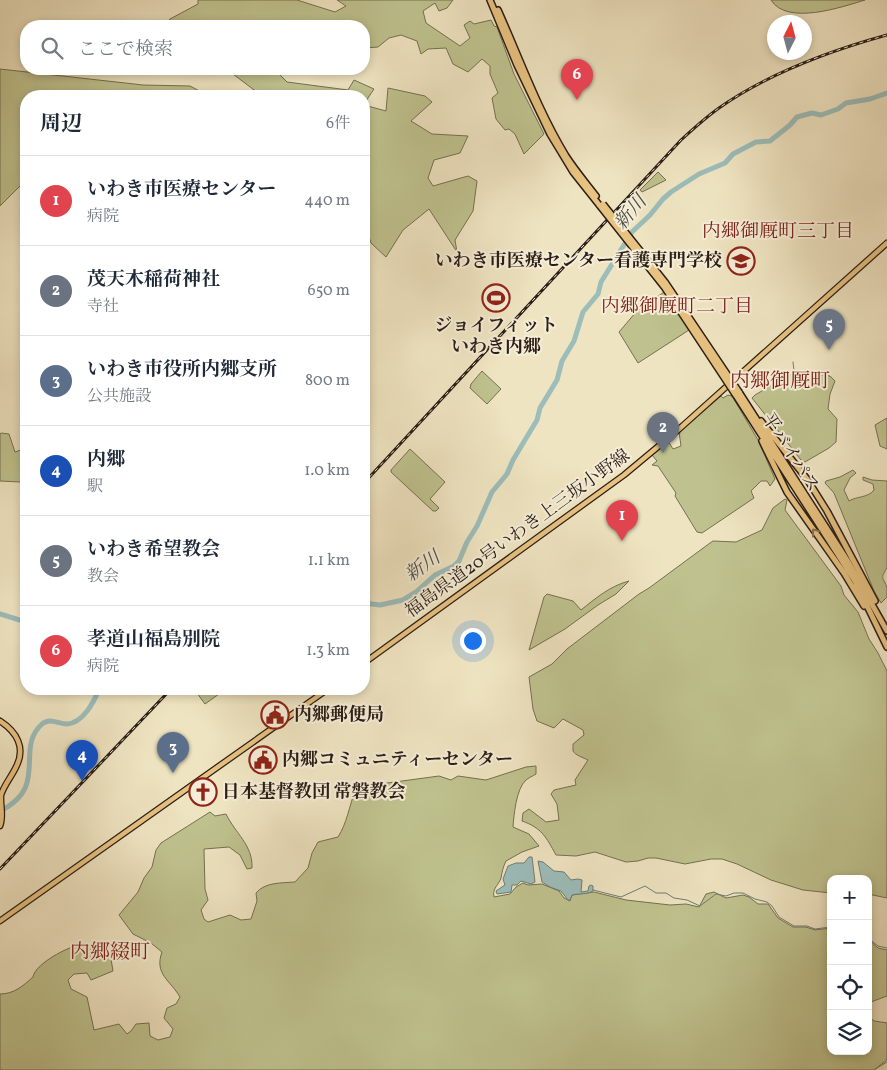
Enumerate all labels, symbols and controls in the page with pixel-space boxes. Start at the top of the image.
north arrow [767,15,812,60]
search box [20,20,370,75]
icon: search [38,34,66,62]
text: ここで検索 [78,37,173,63]
pin: 6 [561,59,593,100]
text: 周辺 [40,110,82,139]
text: 6件 [326,113,350,135]
text: いわき市医療センター [87,177,276,203]
water label: 新川 [609,189,654,236]
text: 1 [53,190,59,212]
text: 440 m [304,190,350,212]
text: 病院 [87,206,119,228]
district label: 内郷御厩町三丁目 [702,219,854,245]
school or university icon: いわき市医療センター看護専門学校 [726,246,756,276]
place label: いわき市医療センター看護専門学校 [435,249,722,274]
text: 茂天木稲荷神社 [87,267,220,293]
text: 2 [52,280,60,302]
text: 650 m [308,280,350,302]
sports icon: ジョイフィット いわき内郷 [481,283,511,313]
district label: 内郷御厩町二丁目 [601,294,753,320]
text: 寺社 [87,296,119,318]
pin: 5 [813,309,845,350]
place label: ジョイフィット いわき内郷 [434,314,558,360]
text: いわき市役所内郷支所 [87,357,277,383]
district label: 内郷御厩町 [730,368,830,396]
text: 3 [52,370,60,392]
text: 800 m [305,370,350,392]
text: 公共施設 [87,386,151,408]
street label: 平バイパス [755,409,825,497]
pin: 2 [647,412,679,453]
street label: 福島県道20号いわき上三坂小野線 [400,444,636,624]
text: 内郷 [87,447,125,473]
text: 4 [51,460,61,482]
text: 1.0 km [304,460,350,482]
text: 駅 [87,476,103,498]
pin: 1 [606,500,638,541]
one-way arrow [813,529,821,538]
text: いわき希望教会 [87,537,220,563]
water label: 新川 [400,544,448,589]
text: 5 [52,550,60,572]
text: 1.1 km [308,550,350,572]
text: 教会 [87,566,119,588]
text: 孝道山福島別院 [87,627,220,653]
your location [460,628,486,654]
text: 6 [52,640,60,662]
text: 1.3 km [306,640,350,662]
text: 病院 [87,656,119,678]
public building icon: 内郷郵便局 [260,700,290,730]
place label: 内郷郵便局 [294,703,384,728]
pin: 3 [157,732,189,773]
pin: 4 [66,740,98,781]
public building icon: 内郷コミュニティーセンター [248,745,278,775]
place label: 内郷コミュニティーセンター [282,748,513,773]
church icon: 日本基督教団 常磐教会 [188,777,218,807]
place label: 日本基督教団 常磐教会 [222,780,406,805]
map controls [827,875,872,1055]
button: + [827,875,872,920]
button: − [827,920,872,965]
district label: 内郷綴町 [70,939,150,967]
button: locate [827,965,872,1010]
button: layers [827,1010,872,1055]

